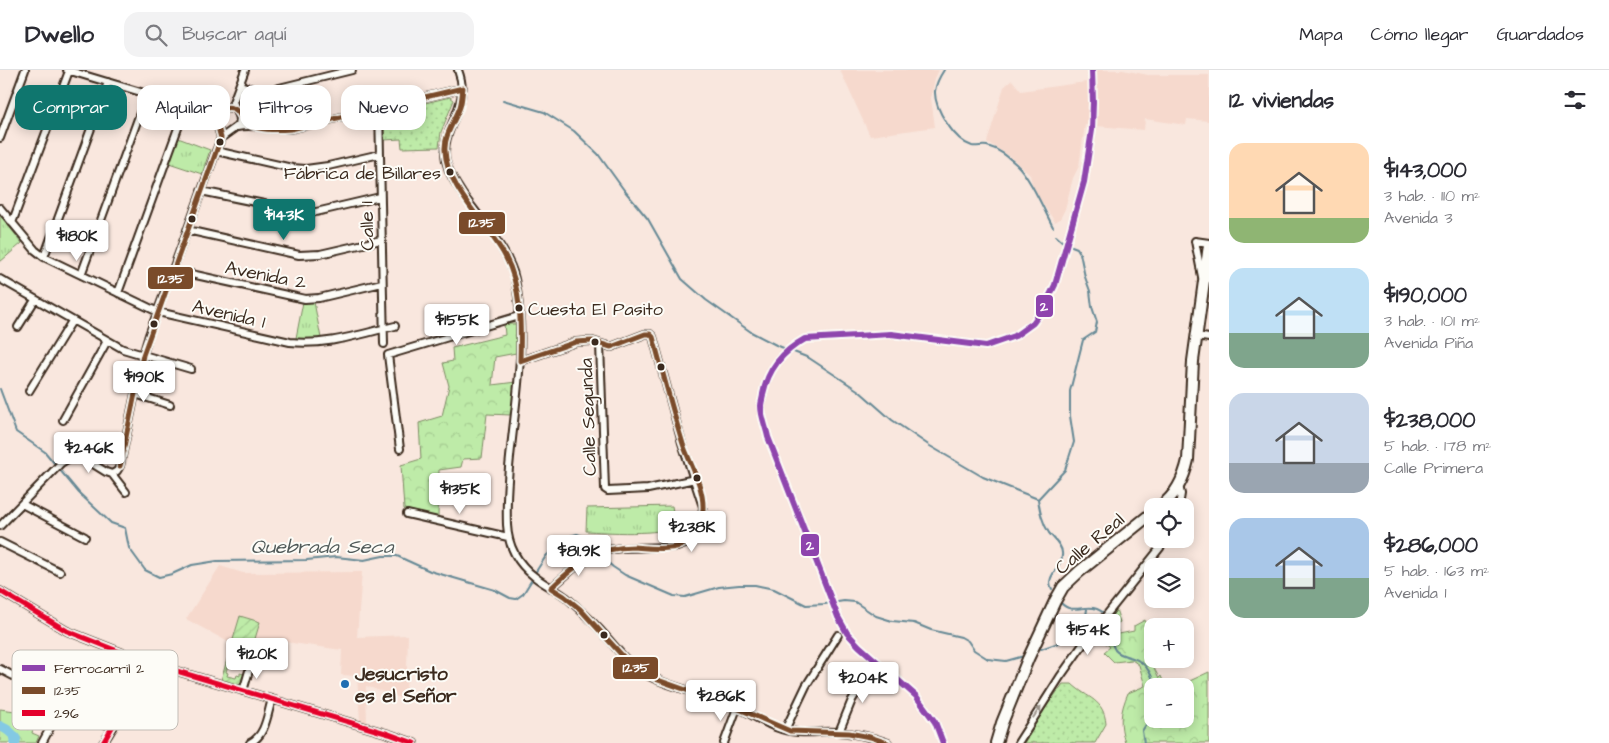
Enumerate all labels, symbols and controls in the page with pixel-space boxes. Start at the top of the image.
search box [124,12,474,57]
text: Dwello [25,18,94,52]
icon: search [142,21,170,49]
text: Buscar aquí [182,21,286,48]
text: Mapa [1299,22,1343,47]
text: Cómo llegar [1371,22,1469,47]
text: Guardados [1497,22,1584,47]
chip: Comprar [15,85,127,130]
chip: Alquilar [137,85,230,130]
chip: Filtros [240,85,331,130]
chip: Nuevo [341,85,426,130]
text: 12 viviendas [1229,86,1334,115]
icon: filters [1561,86,1589,114]
unlabelled marker [215,137,225,147]
text: $143,000 [1384,156,1467,185]
place label: Fábrica de Billares [284,161,441,186]
icon: home [1269,163,1329,223]
marker: Fábrica de Billares [445,167,455,177]
text: 3 hab. · 110 m² [1384,185,1480,207]
pin: $143K [249,198,319,241]
street label: Calle 1 [354,200,381,251]
text: $143K [264,204,304,226]
text: Avenida 3 [1384,207,1453,229]
line badge: 1235 [458,211,506,235]
text: 1235 [469,213,497,233]
unlabelled marker [187,214,197,224]
pin: $180K [42,220,112,262]
text: $180K [56,225,98,247]
street label: Avenida 2 [223,254,309,297]
line badge: 1235 [147,266,194,290]
text: 1235 [158,269,186,289]
text: $190,000 [1384,281,1467,310]
icon: home [1269,288,1329,348]
street label: Avenida 1 [190,293,268,336]
line badge: 2 [1035,294,1054,318]
place label: Cuesta El Pasito [528,297,663,322]
text: 2 [1039,297,1049,317]
marker: Cuesta El Pasito [514,303,524,313]
pin: $155K [422,304,492,346]
text: $155K [435,309,479,331]
text: 3 hab. · 101 m² [1384,310,1480,332]
unlabelled marker [149,319,159,329]
text: Avenida Piña [1384,332,1473,354]
unlabelled marker [590,337,600,347]
street label: Calle Segunda [573,357,605,476]
pin: $190K [109,360,179,403]
unlabelled marker [656,362,666,372]
text: $190K [124,366,164,388]
text: $238,000 [1384,406,1476,435]
icon: home [1269,413,1329,473]
pin: $246K [54,432,124,474]
text: 5 hab. · 178 m² [1384,435,1491,457]
text: $246K [65,437,113,459]
text: Calle Primera [1384,457,1483,479]
pin: $135K [425,472,495,515]
unlabelled marker [692,473,702,483]
text: $135K [440,478,480,500]
map controls [1144,498,1194,728]
button: locate [1144,498,1194,548]
street label: Calle Real [1049,507,1131,581]
pin: $238K [657,510,727,553]
text: $238K [669,516,715,538]
text: $286,000 [1384,531,1478,560]
water label: Quebrada Seca [251,533,394,561]
line badge: 2 [800,533,820,557]
pin: $81.9K [538,534,620,577]
text: 2 [805,536,815,556]
icon: home [1269,538,1329,598]
text: $81.9K [558,540,600,562]
button: layers [1144,558,1194,608]
text: 5 hab. · 163 m² [1384,560,1489,582]
text: Avenida 1 [1384,582,1446,604]
pin: $154K [1053,614,1123,656]
button: + [1144,618,1194,668]
text: $154K [1067,619,1109,641]
unlabelled marker [599,630,609,640]
pin: $120K [222,638,292,680]
text: $120K [237,643,277,665]
legend [12,650,178,730]
line badge: 1235 [612,656,659,680]
text: 1235 [623,658,651,678]
text: Ferrocarril 2 [54,659,144,679]
place label: Jesucristo es el Señor [354,661,457,710]
pin: $204K [828,662,898,704]
text: $204K [839,667,887,689]
marker: Jesucristo es el Señor [339,678,351,690]
button: − [1144,678,1194,728]
pin: $286K [686,680,756,722]
text: 1235 [54,681,81,701]
text: $286K [697,685,745,707]
text: 296 [54,704,79,724]
one-way arrow [1032,705,1042,719]

